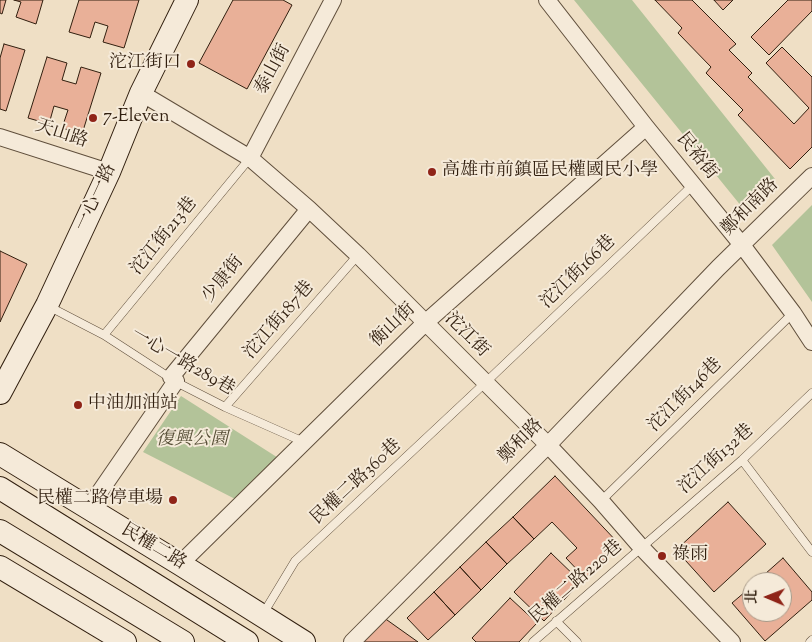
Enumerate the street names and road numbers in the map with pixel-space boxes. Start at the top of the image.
street label: 泰山街 [252,41,296,99]
street label: 天山路 [32,116,90,154]
street label: 民裕街 [671,129,721,185]
street label: 一心一路 [72,161,122,235]
street label: 鄭和南路 [718,175,784,241]
street label: 沱江街213巷 [127,194,203,280]
street label: 沱江街166巷 [537,232,621,314]
street label: 少康街 [199,252,249,308]
street label: 沱江街187巷 [240,278,320,364]
street label: 衡山街 [367,299,421,353]
street label: 沱江街 [439,309,493,363]
street label: 一心一路289巷 [126,325,238,401]
street label: 沱江街146巷 [644,354,728,438]
street label: 鄭和路 [495,415,549,469]
street label: 沱江街132巷 [675,421,759,499]
street label: 民權二路360巷 [307,436,407,530]
street label: 民權二路 [117,520,189,576]
street label: 民權二路220巷 [526,537,628,629]

